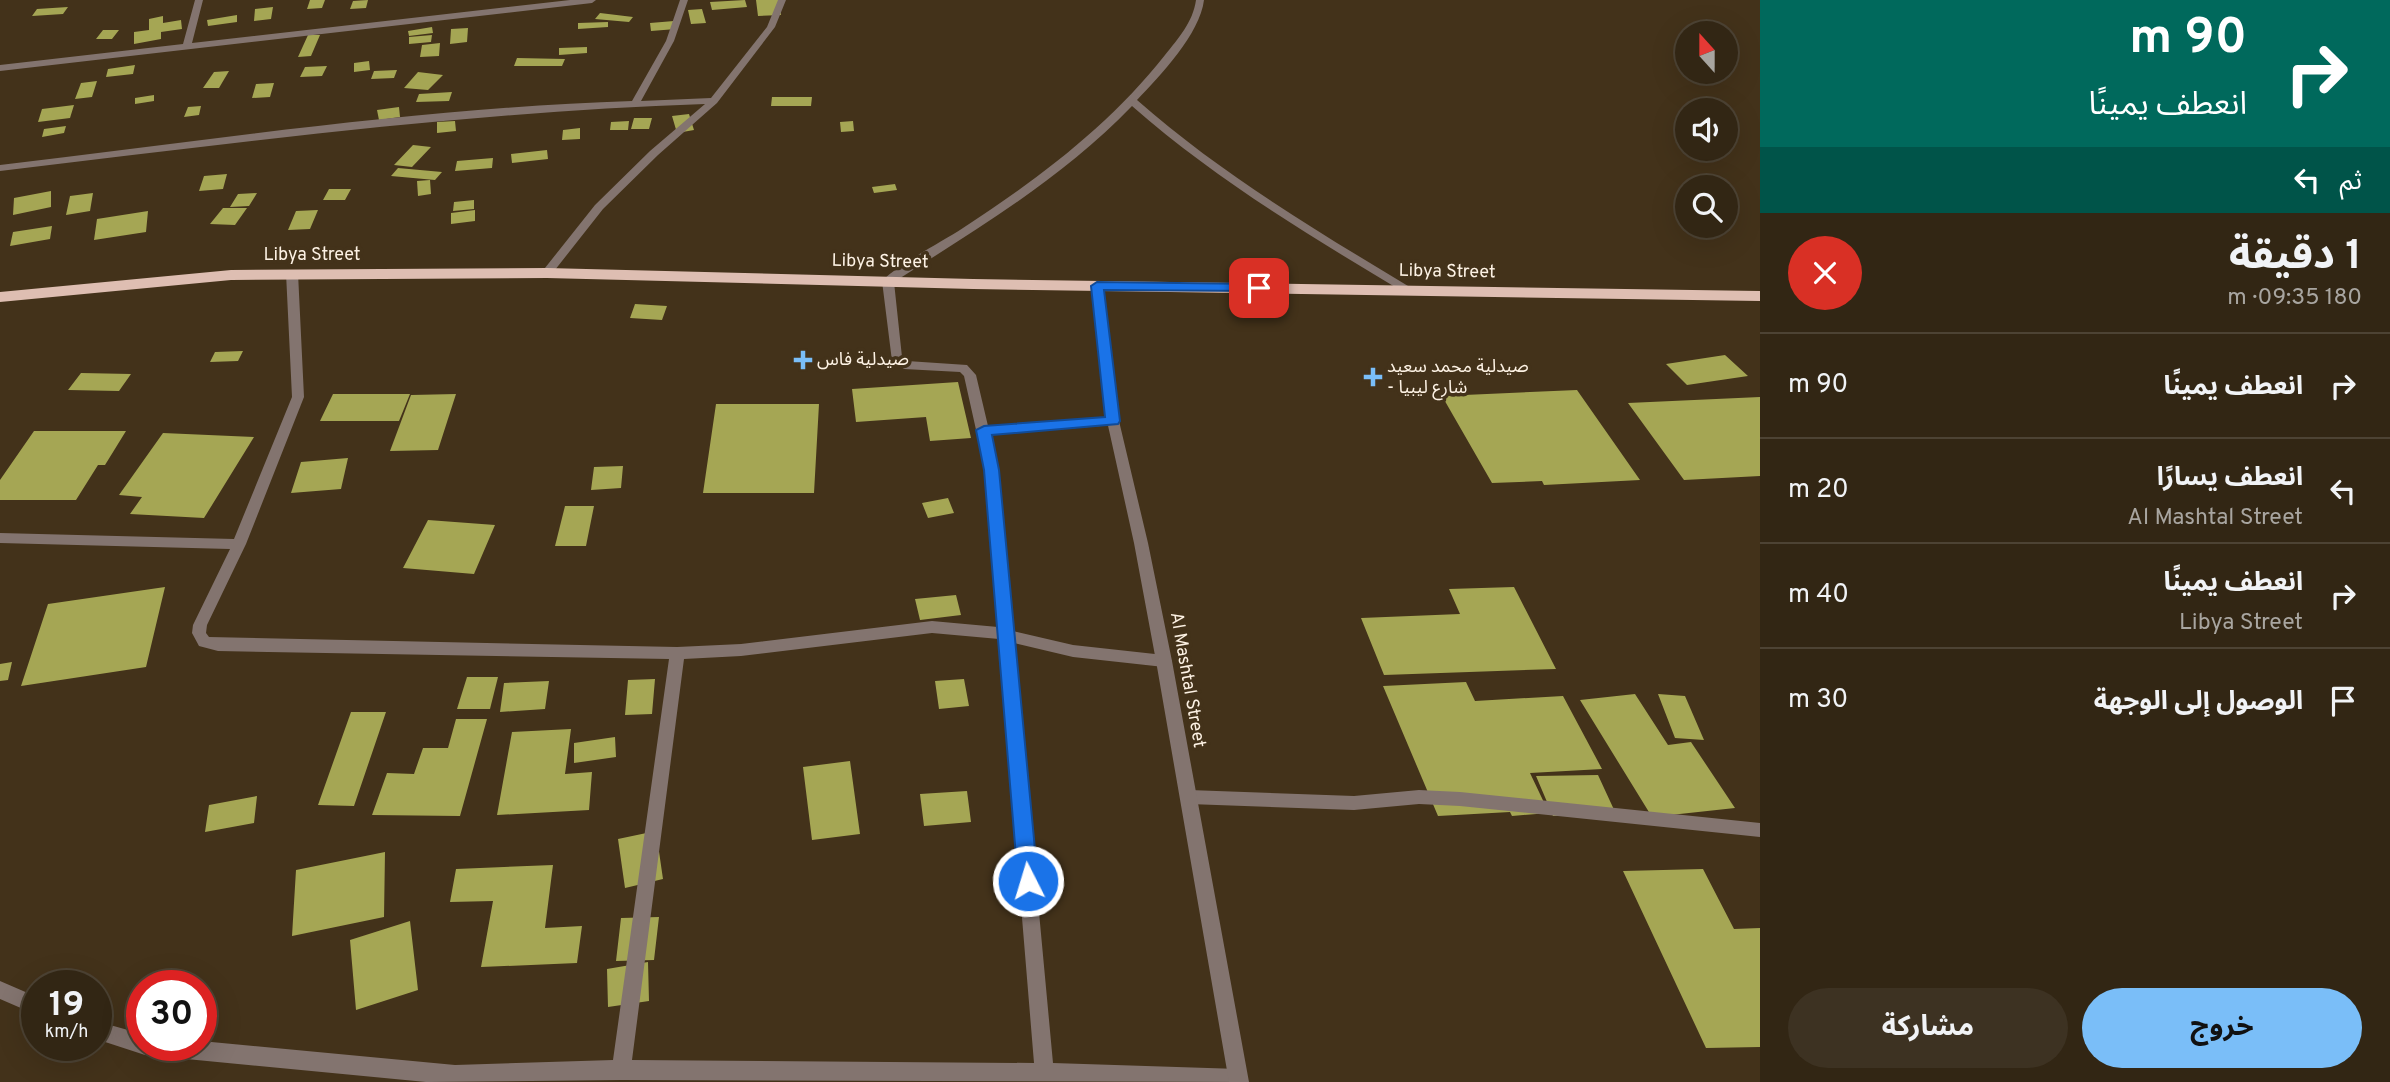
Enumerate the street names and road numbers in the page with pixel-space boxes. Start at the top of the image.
street label: Libya Street [263,244,361,267]
street label: Libya Street [831,250,929,274]
street label: Libya Street [1398,260,1496,284]
street label: Al Mashtal Street [1164,610,1210,750]

